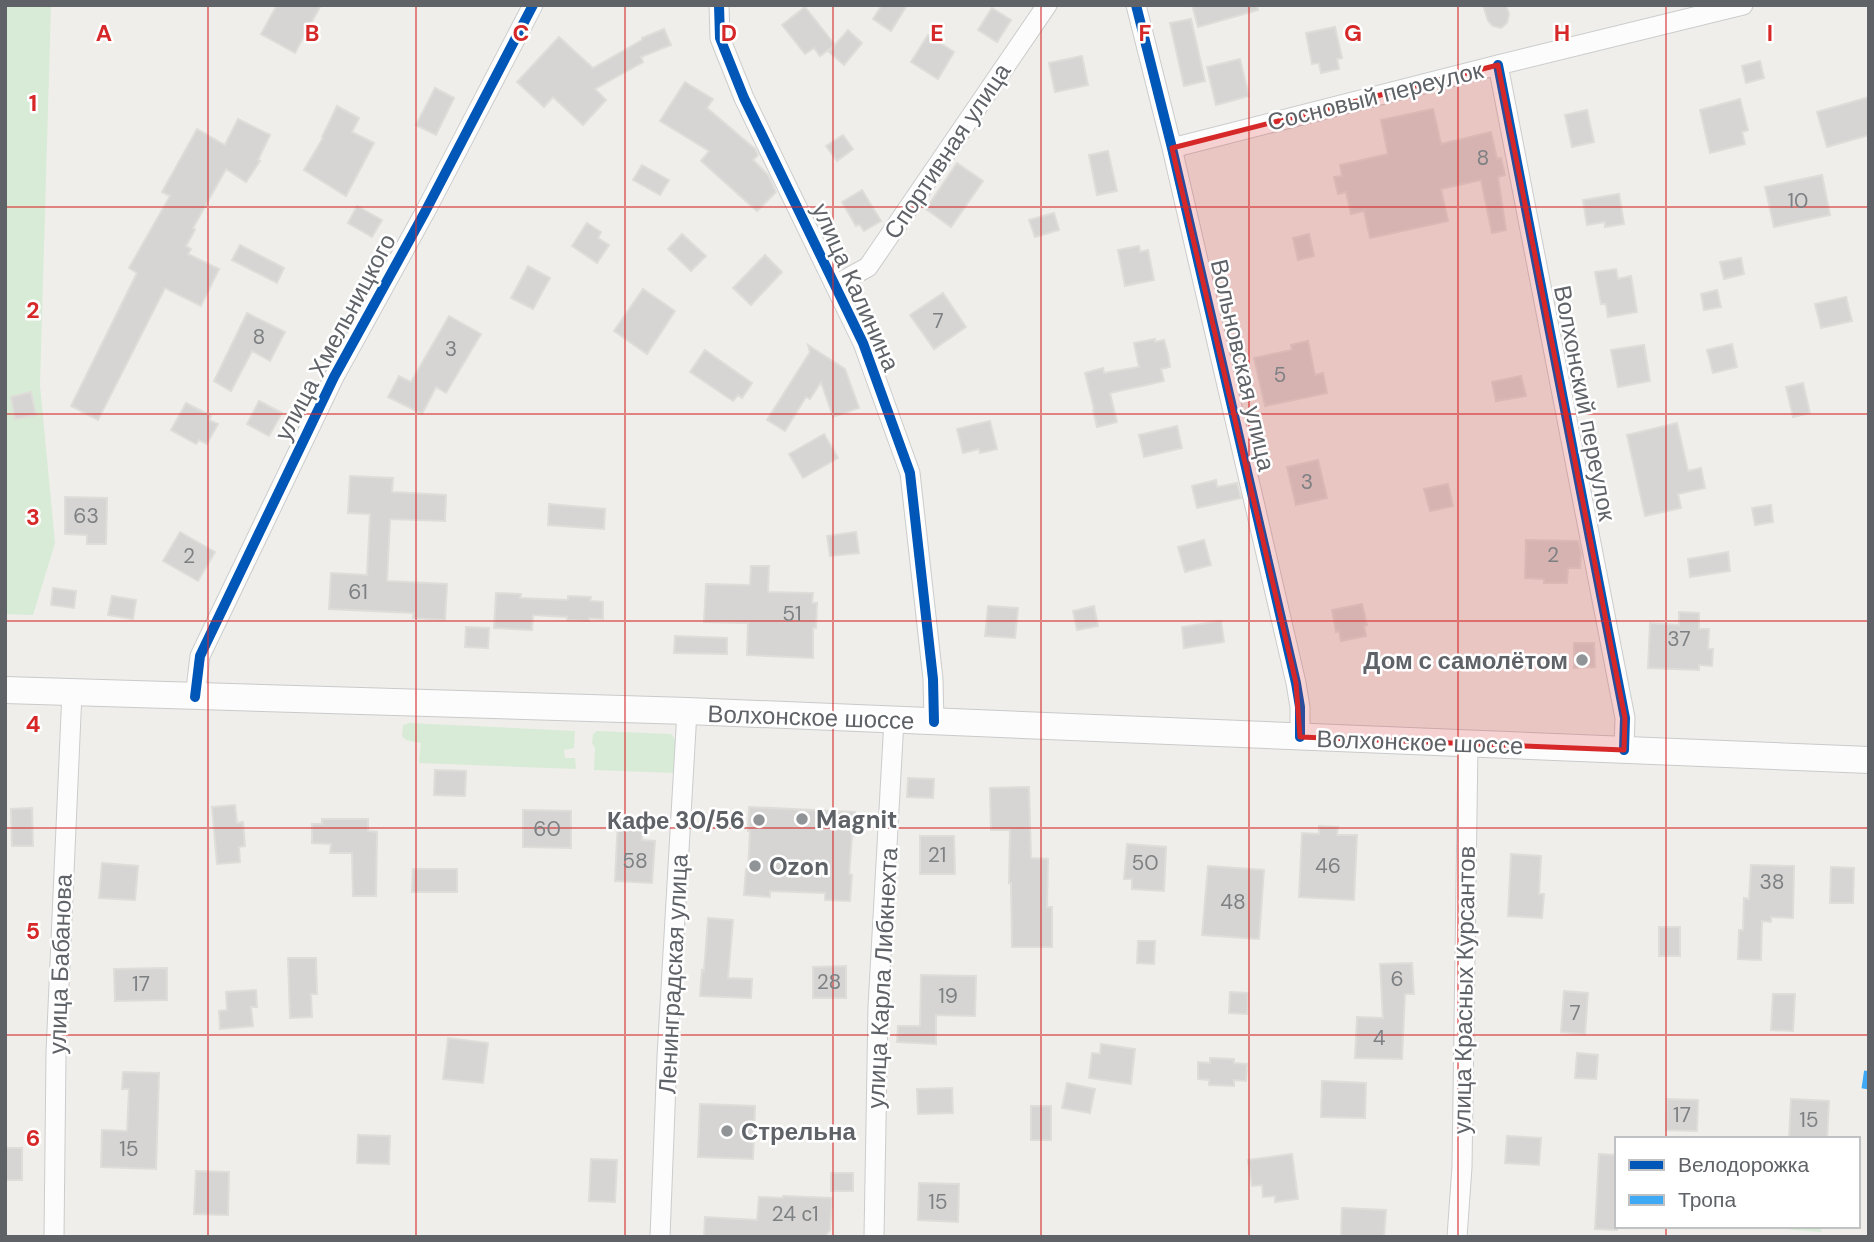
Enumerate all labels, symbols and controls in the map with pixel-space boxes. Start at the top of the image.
text: A [96,18,112,48]
text: B [305,18,319,48]
text: C [513,18,529,48]
text: D [721,18,737,48]
text: E [930,18,944,48]
text: F [1139,18,1152,48]
text: G [1344,18,1362,48]
text: H [1554,18,1570,48]
text: I [1767,18,1773,48]
street label: Сосновый переулок [1264,54,1487,138]
street label: Спортивная улица [877,57,1018,245]
text: 1 [29,88,37,118]
house number: 8 [1477,144,1489,172]
house number: 10 [1788,187,1808,215]
street label: улица Калинина [805,198,907,376]
street label: улица Хмельницкого [267,228,403,446]
street label: Вольновская улица [1204,256,1283,474]
street label: Волхонский переулок [1547,283,1623,524]
text: 2 [26,295,40,325]
house number: 7 [932,307,944,335]
house number: 8 [253,323,265,351]
house number: 3 [445,335,457,363]
house number: 5 [1274,361,1286,389]
house number: 3 [1301,468,1313,496]
text: 3 [26,502,40,532]
house number: 63 [73,502,99,530]
house number: 2 [1547,541,1559,569]
house number: 2 [183,542,195,570]
house number: 61 [348,578,368,606]
house number: 51 [782,600,802,628]
house number: 37 [1667,625,1691,653]
place label: Дом с самолётом [1363,645,1568,676]
marker: Дом с самолётом [1574,652,1590,668]
street label: Волхонское шоссе [707,698,915,736]
text: 4 [26,709,41,739]
street label: Волхонское шоссе [1316,723,1524,761]
place label: Magnit [816,804,897,835]
place label: Кафе 30/56 [607,805,745,836]
marker: Magnit [794,811,810,827]
marker: Кафе 30/56 [751,812,767,828]
house number: 60 [533,815,561,843]
house number: 21 [928,841,946,869]
street label: улица Карла Либкнехта [860,846,904,1109]
street label: улица Красных Курсантов [1446,846,1482,1134]
house number: 58 [622,847,648,875]
house number: 50 [1131,849,1159,877]
place label: Ozon [769,851,829,882]
house number: 46 [1315,852,1341,880]
street label: Ленинградская улица [651,853,695,1095]
marker: Ozon [747,858,763,874]
house number: 38 [1759,868,1785,896]
street label: улица Бабанова [41,873,79,1055]
house number: 48 [1220,888,1246,916]
text: 5 [26,916,40,946]
house number: 6 [1390,965,1404,993]
house number: 28 [817,968,841,996]
house number: 17 [132,970,150,998]
house number: 19 [938,982,958,1010]
house number: 7 [1569,999,1581,1027]
house number: 4 [1373,1024,1386,1052]
house number: 17 [1673,1101,1691,1129]
house number: 15 [1799,1106,1819,1134]
place label: Стрельна [741,1116,857,1147]
text: 6 [26,1123,40,1153]
marker: Стрельна [719,1123,735,1139]
house number: 15 [119,1135,139,1163]
legend [1615,1137,1860,1228]
text: Велодорожка [1678,1151,1809,1179]
text: Тропа [1678,1186,1736,1214]
house number: 15 [928,1188,948,1216]
house number: 24 с1 [771,1200,819,1228]

